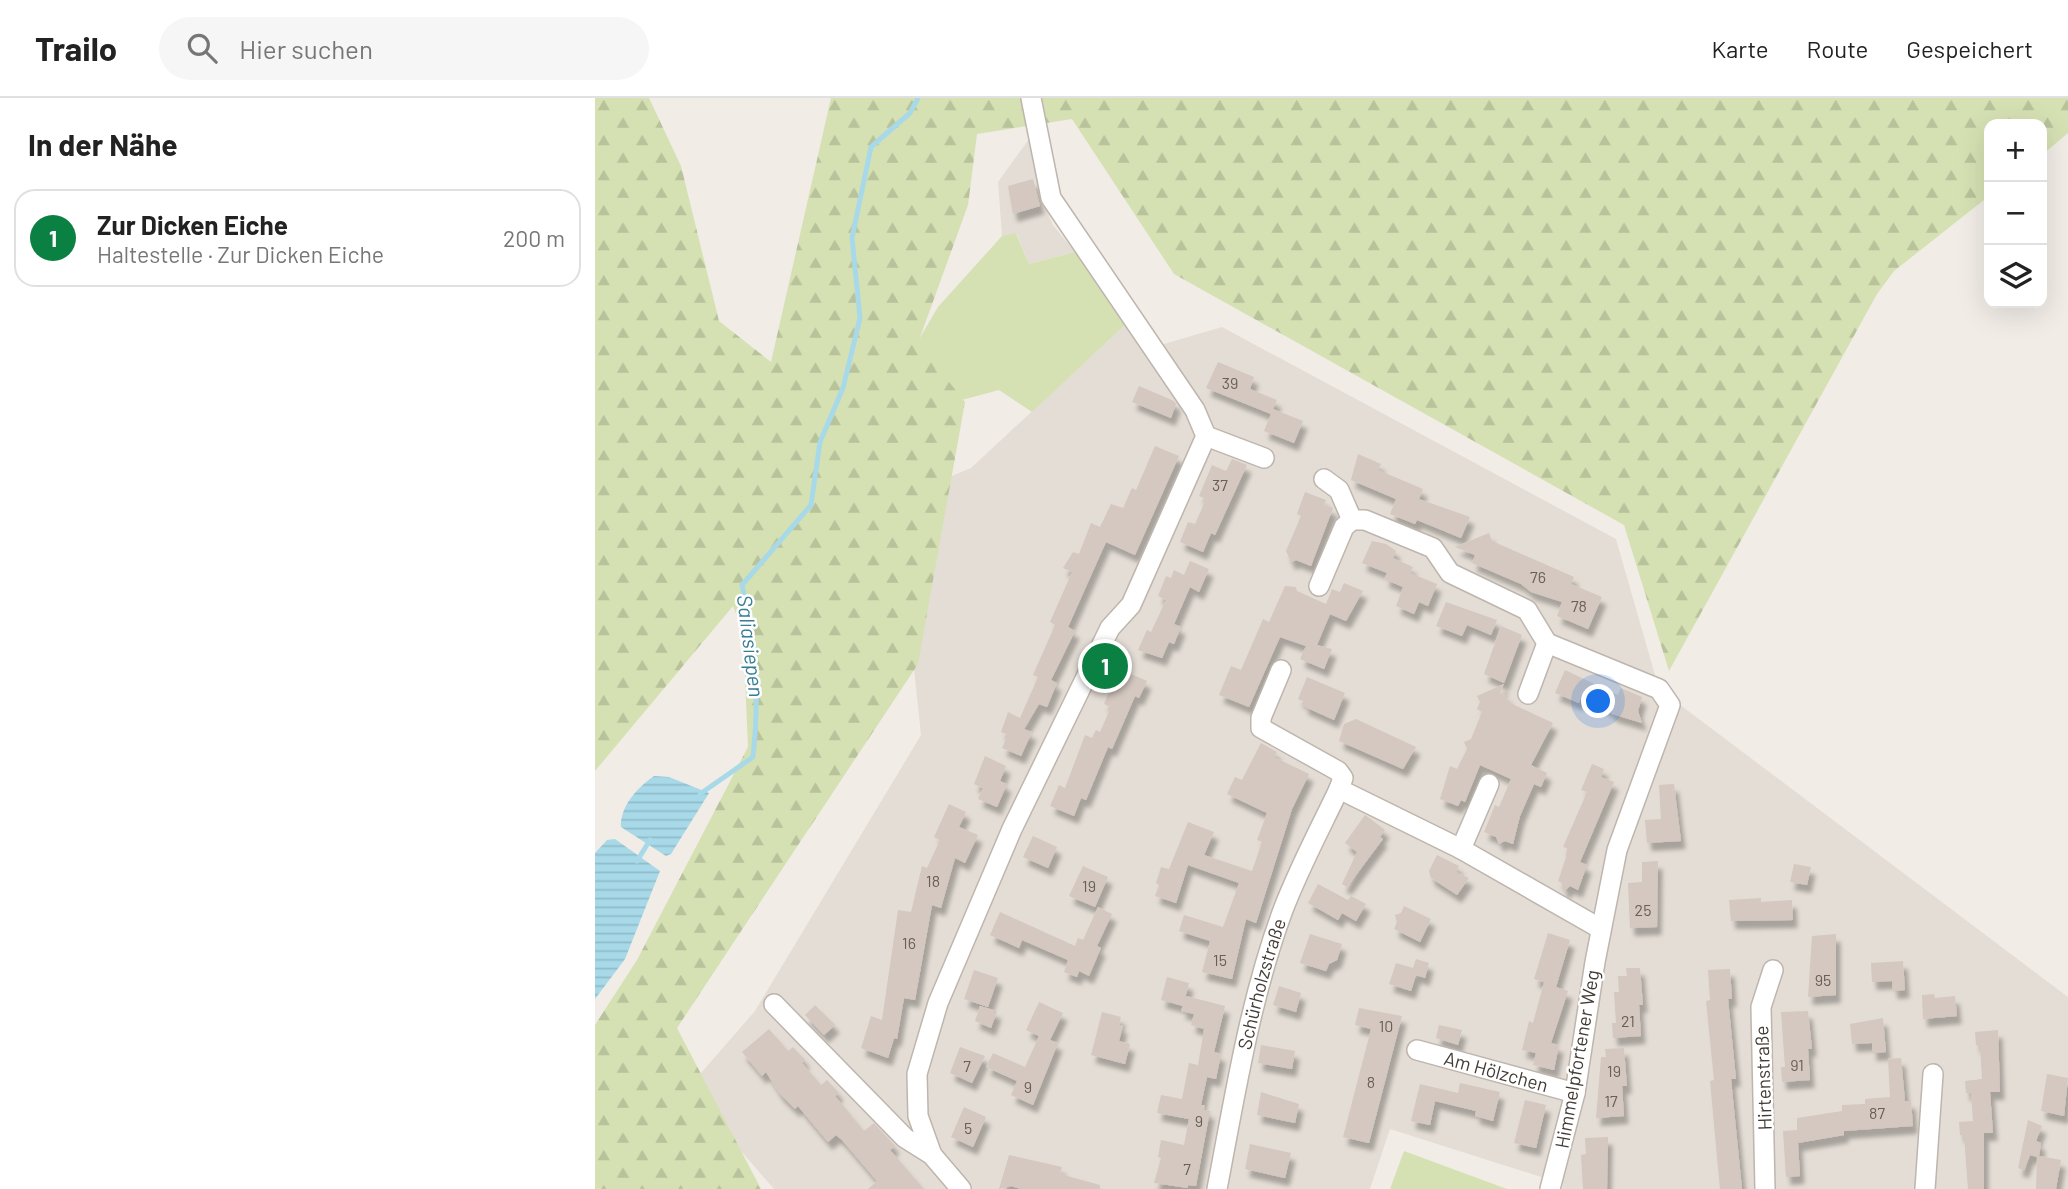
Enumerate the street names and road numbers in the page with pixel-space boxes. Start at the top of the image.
street label: Schürholzstraße [1232,915,1290,1051]
street label: Himmelpfortener Weg [1549,968,1604,1150]
street label: Hirtenstraße [1749,1025,1776,1131]
street label: Am Hölzchen [1442,1046,1551,1096]

